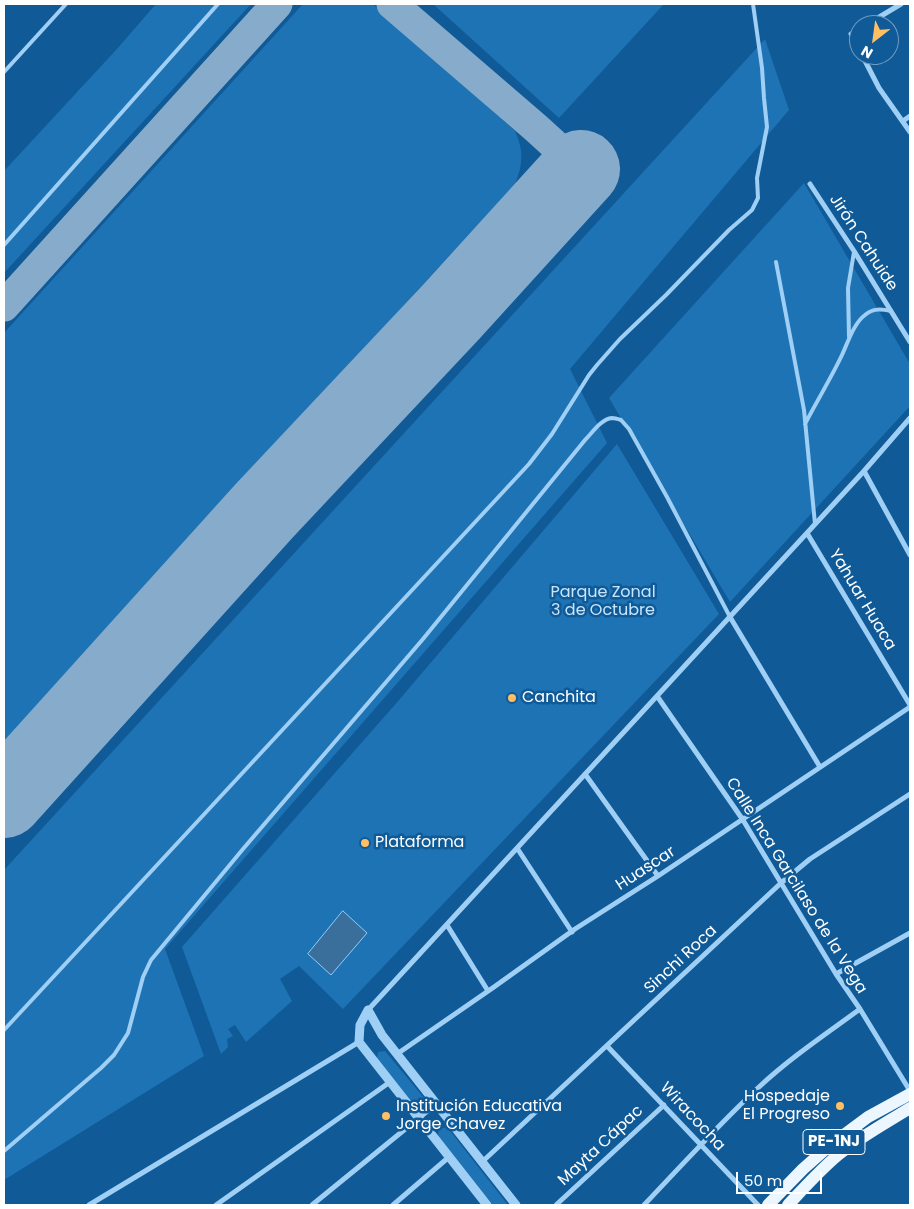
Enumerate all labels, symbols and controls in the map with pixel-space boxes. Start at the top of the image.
north arrow [849,15,899,65]
text: N [857,41,877,63]
street label: Jirón Cahuide [825,191,901,295]
street label: Yahuar Huaca [824,546,900,654]
park label: Parque Zonal 3 de Octubre [550,583,656,621]
place label: Canchita [522,688,596,708]
marker: Canchita [506,692,518,704]
street label: Calle Inca Garcilaso de la Vega [721,774,871,998]
place label: Plataforma [375,833,464,853]
marker: Plataforma [359,837,371,849]
street label: Huascar [613,843,679,895]
street label: Sinchi Roca [641,922,721,998]
street label: Wiracocha [655,1079,729,1155]
place label: Hospedaje El Progreso [743,1087,830,1125]
place label: Institución Educativa Jorge Chavez [396,1097,562,1135]
marker: Hospedaje El Progreso [834,1100,846,1112]
street label: Mayta Cápac [555,1102,647,1190]
marker: Institución Educativa Jorge Chavez [380,1110,392,1122]
road number: PE-1NJ [803,1130,865,1154]
scale bar [739,1162,825,1194]
text: 50 m [744,1170,782,1191]

